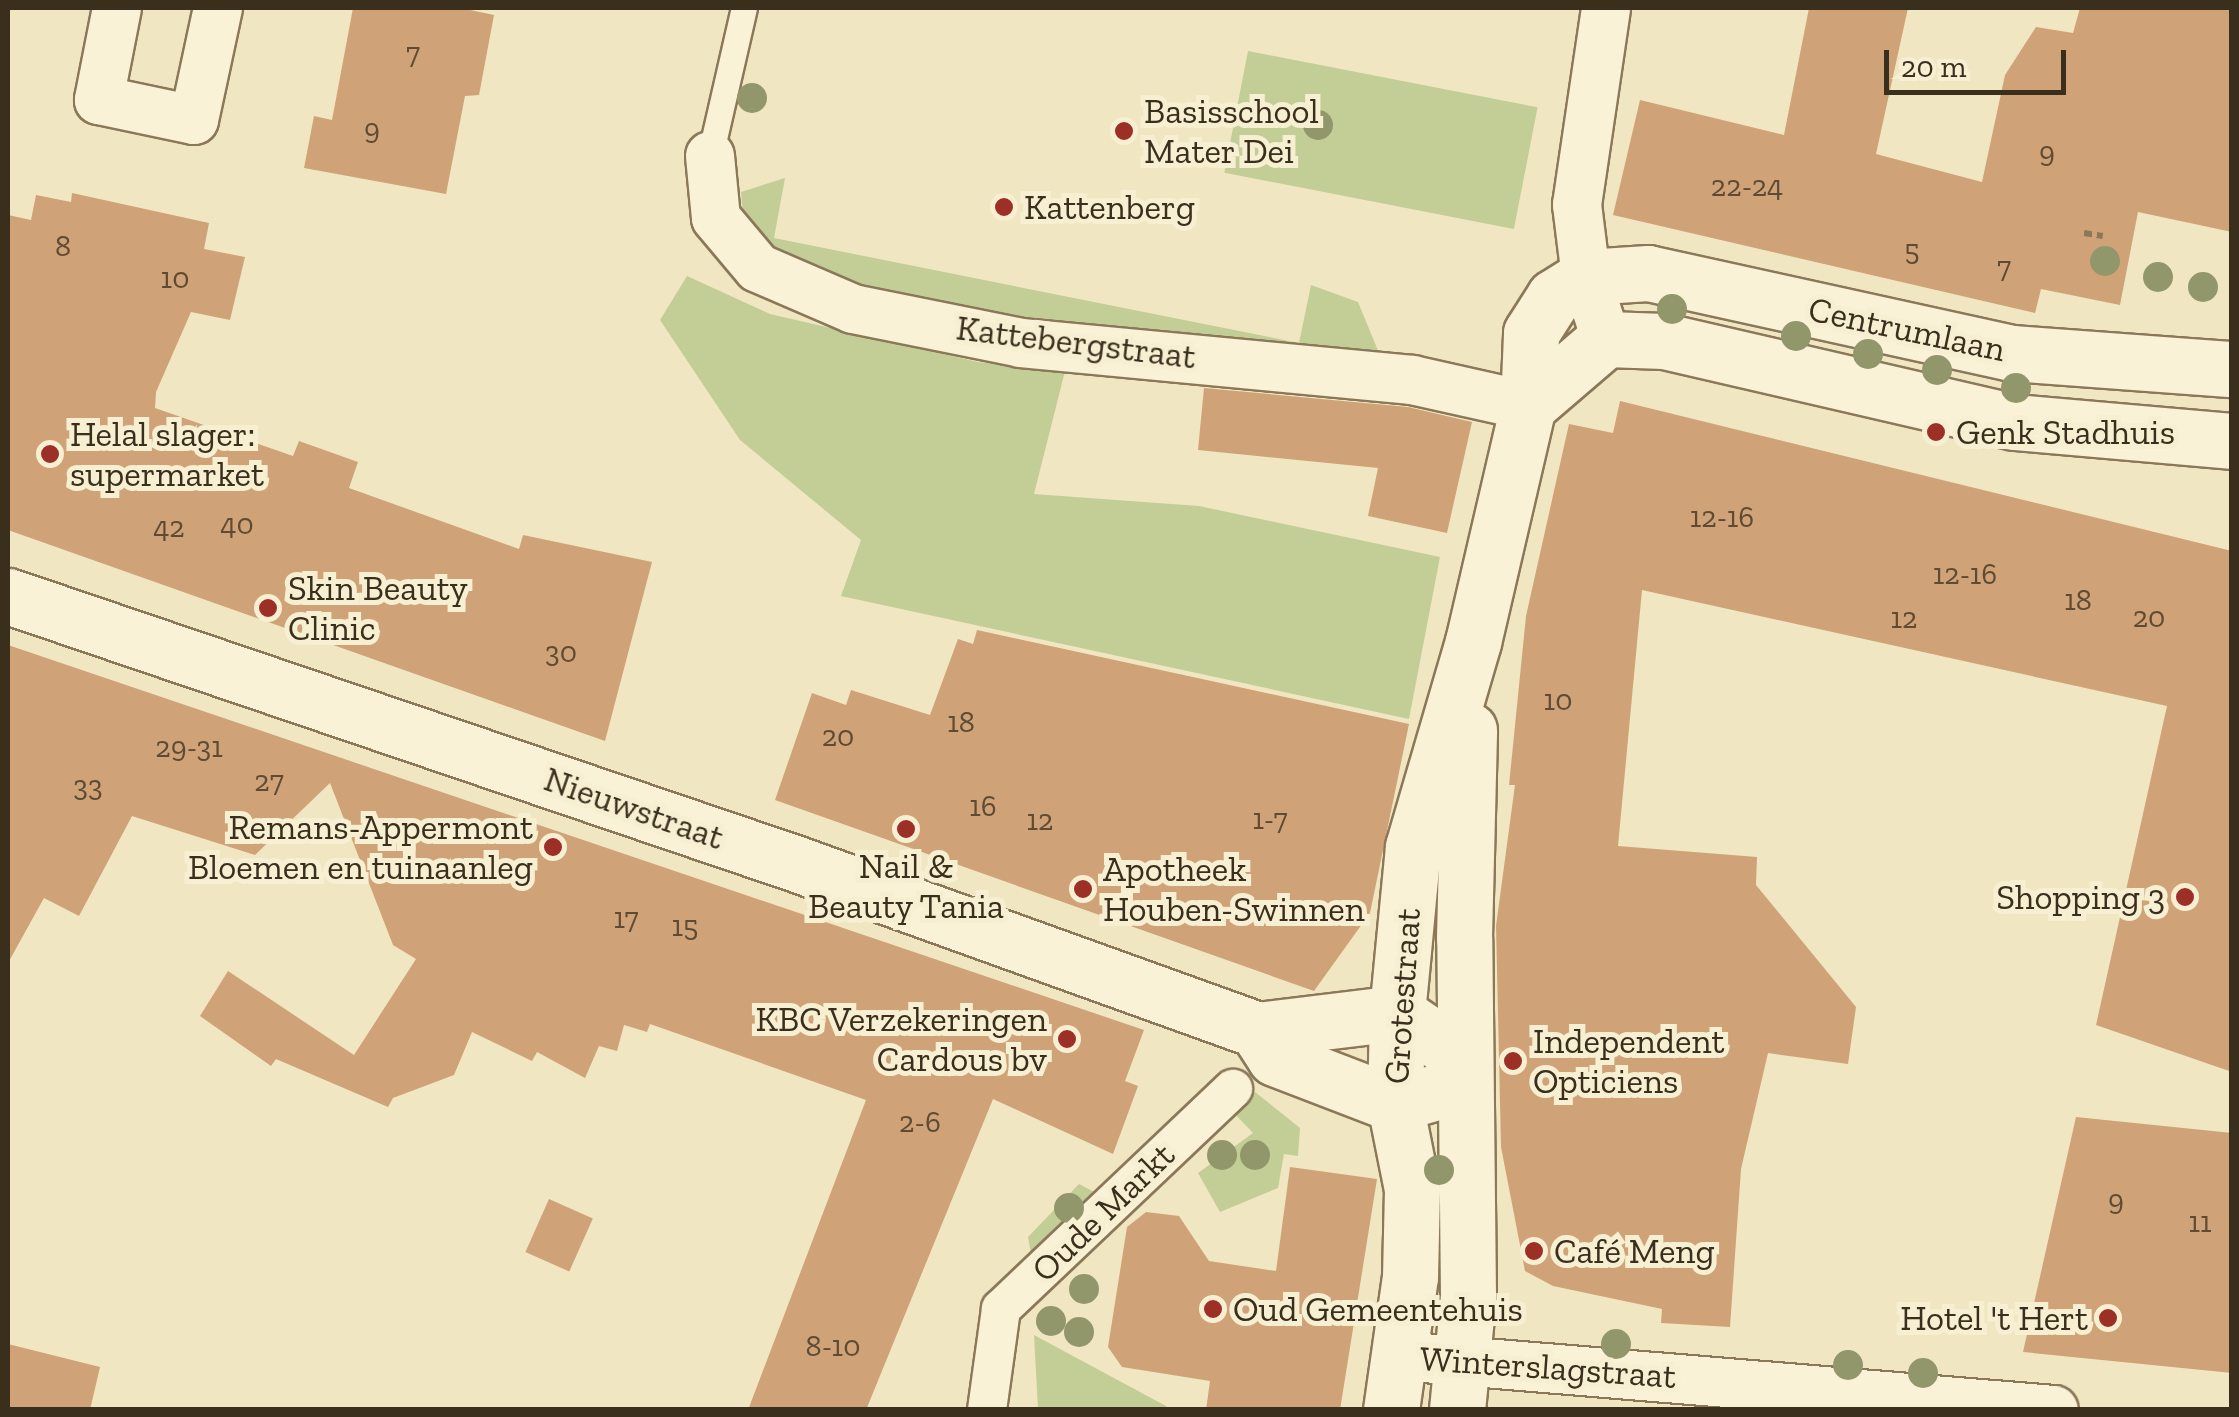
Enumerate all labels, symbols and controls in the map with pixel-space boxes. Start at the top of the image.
scale bar [1889,30,2072,92]
house number: 7 [406,35,420,71]
text: 20 m [1901,49,1966,85]
place label: Basisschool Mater Dei [1144,90,1319,172]
house number: 9 [364,111,380,147]
marker: Basisschool Mater Dei [1113,120,1135,142]
house number: 9 [2039,134,2055,170]
house number: 22-24 [1711,168,1783,204]
place label: Kattenberg [1024,186,1195,228]
marker: Kattenberg [993,196,1015,218]
house number: 8 [55,228,71,264]
house number: 5 [1904,232,1920,268]
house number: 7 [1997,249,2011,285]
house number: 10 [161,260,189,296]
street label: Centrumlaan [1805,288,2009,370]
street label: Kattebergstraat [954,306,1198,378]
place label: Genk Stadhuis [1956,411,2175,453]
place label: Helal slager: supermarket [70,413,264,495]
marker: Genk Stadhuis [1925,421,1947,443]
marker: Helal slager: supermarket [39,443,61,465]
house number: 12-16 [1690,499,1754,535]
house number: 40 [220,506,254,542]
house number: 42 [153,509,185,545]
house number: 12-16 [1933,556,1997,592]
place label: Skin Beauty Clinic [288,567,468,649]
house number: 18 [2064,582,2092,618]
marker: Skin Beauty Clinic [257,597,279,619]
house number: 20 [2133,599,2165,635]
house number: 12 [1891,600,1917,636]
house number: 30 [545,634,577,670]
house number: 10 [1544,682,1572,718]
house number: 18 [947,704,975,740]
house number: 20 [822,718,854,754]
house number: 29-31 [155,729,223,765]
street label: Nieuwstraat [539,758,729,858]
house number: 27 [254,763,284,799]
house number: 33 [73,768,103,804]
house number: 16 [969,788,997,824]
house number: 1-7 [1252,801,1288,837]
house number: 12 [1027,802,1053,838]
place label: Remans-Appermont Bloemen en tuinaanleg [188,806,533,888]
marker: Nail & Beauty Tania [895,818,917,840]
marker: Remans-Appermont Bloemen en tuinaanleg [542,836,564,858]
place label: Nail & Beauty Tania [807,845,1005,927]
place label: Apotheek Houben-Swinnen [1103,848,1365,930]
place label: Shopping 3 [1996,876,2165,918]
marker: Apotheek Houben-Swinnen [1072,878,1094,900]
marker: Shopping 3 [2174,886,2196,908]
house number: 17 [613,900,639,936]
street label: Grotestraat [1375,907,1429,1085]
house number: 15 [672,908,698,944]
place label: KBC Verzekeringen Cardous bv [754,998,1047,1080]
place label: Independent Opticiens [1533,1020,1724,1102]
marker: KBC Verzekeringen Cardous bv [1056,1028,1078,1050]
marker: Independent Opticiens [1502,1050,1524,1072]
house number: 2-6 [899,1104,941,1140]
street label: Oude Markt [1023,1134,1183,1290]
house number: 9 [2108,1182,2124,1218]
house number: 11 [2188,1204,2212,1240]
place label: Café Meng [1554,1230,1715,1272]
marker: Café Meng [1523,1240,1545,1262]
place label: Oud Gemeentehuis [1233,1288,1523,1330]
place label: Hotel 't Hert [1900,1297,2088,1339]
marker: Oud Gemeentehuis [1202,1298,1224,1320]
marker: Hotel 't Hert [2097,1307,2119,1329]
house number: 8-10 [806,1328,860,1364]
street label: Winterslagstraat [1419,1337,1677,1397]

